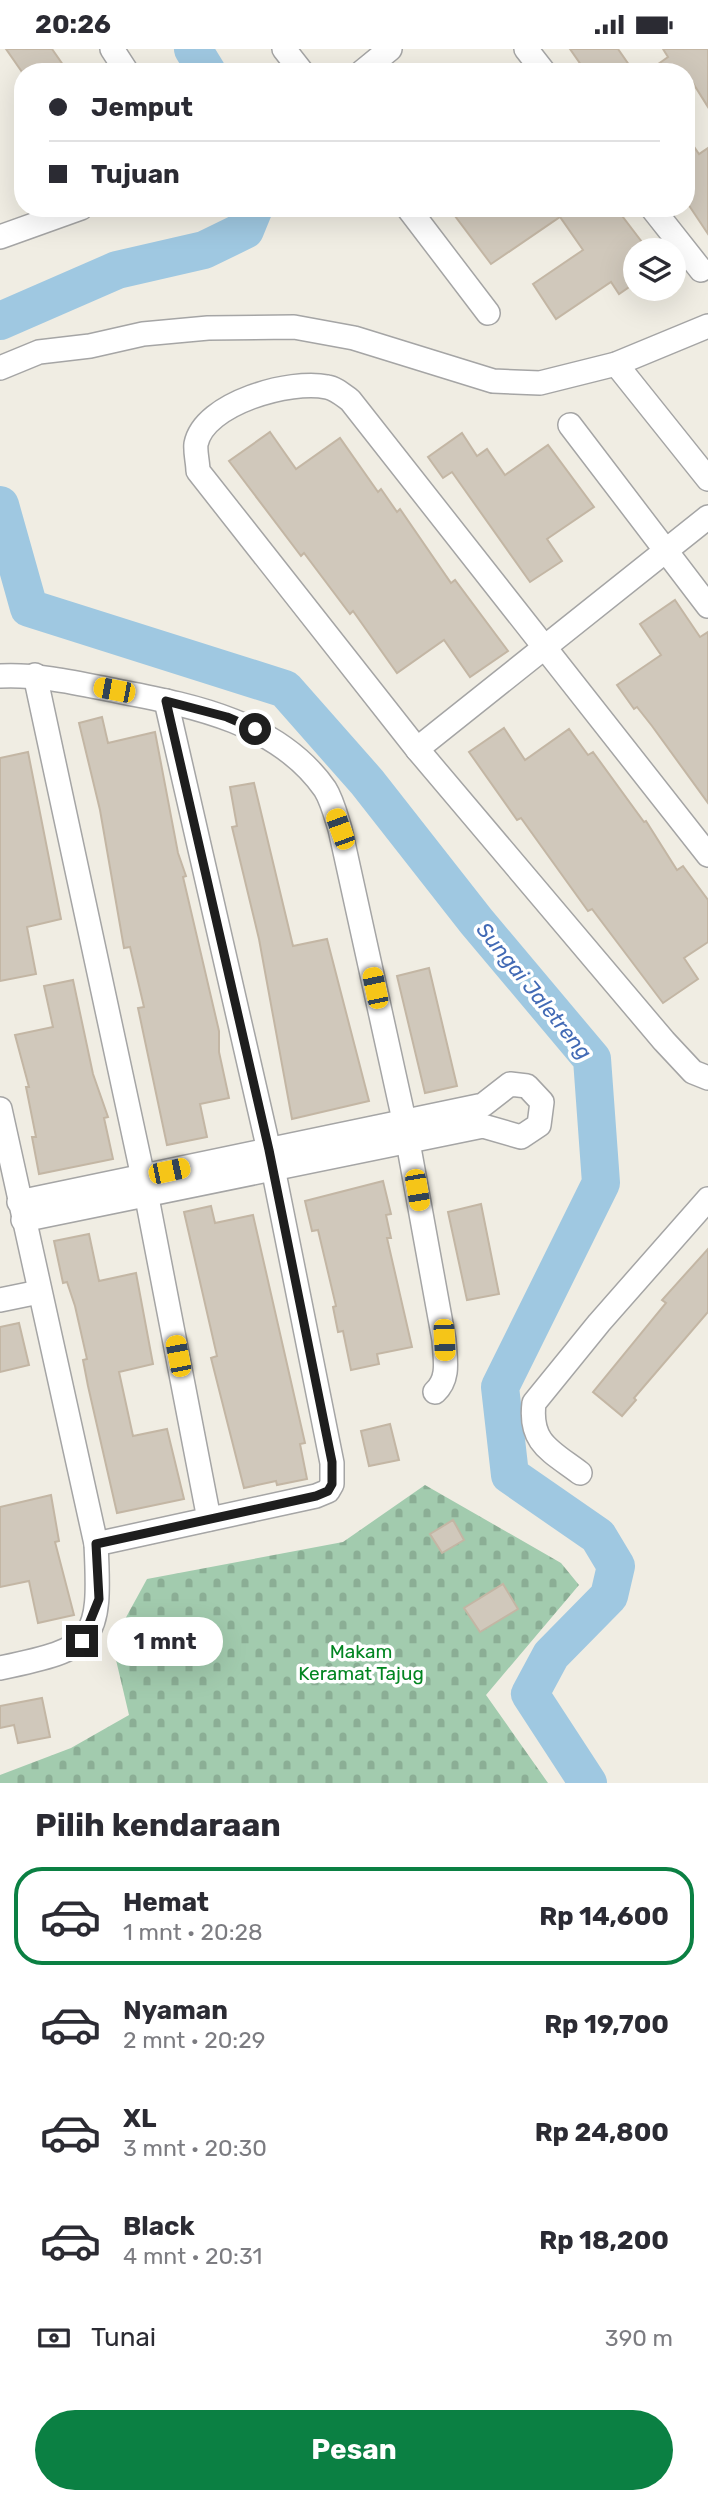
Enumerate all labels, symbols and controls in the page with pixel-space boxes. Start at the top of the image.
text: 20:26 [35,9,111,40]
text: Jemput [91,92,193,123]
text: Tujuan [91,159,180,190]
map controls [623,238,686,301]
button: layers [623,238,686,301]
car [92,676,137,704]
route start [239,713,271,745]
car [323,806,358,852]
water label: Sungai Jaletreng [472,917,597,1064]
car [361,965,390,1011]
car [147,1156,192,1186]
car [404,1167,431,1213]
car [433,1318,456,1362]
car [164,1333,193,1379]
callout: 1 mnt [106,1617,222,1665]
route end [66,1625,98,1657]
text: 1 mnt [134,1627,196,1655]
park label: Makam Keramat Tajug [298,1640,424,1685]
text: Pilih kendaraan [35,1806,281,1844]
icon: car [39,1885,102,1948]
text: Hemat [123,1887,209,1918]
text: Rp 14,600 [539,1901,669,1932]
text: 1 mnt · 20:28 [123,1918,263,1946]
icon: car [39,1993,102,2056]
text: Nyaman [123,1995,228,2026]
text: Rp 19,700 [544,2009,669,2040]
text: 2 mnt · 20:29 [123,2026,265,2054]
icon: car [39,2101,102,2164]
text: XL [123,2103,156,2134]
text: Rp 24,800 [535,2117,669,2148]
text: 3 mnt · 20:30 [123,2134,267,2162]
icon: car [39,2209,102,2272]
text: Black [123,2211,195,2242]
text: Rp 18,200 [539,2225,669,2256]
text: 4 mnt · 20:31 [123,2242,262,2270]
icon: cash [35,2319,73,2357]
text: Tunai [91,2322,156,2353]
text: 390 m [605,2324,673,2352]
button: Pesan [35,2410,673,2490]

